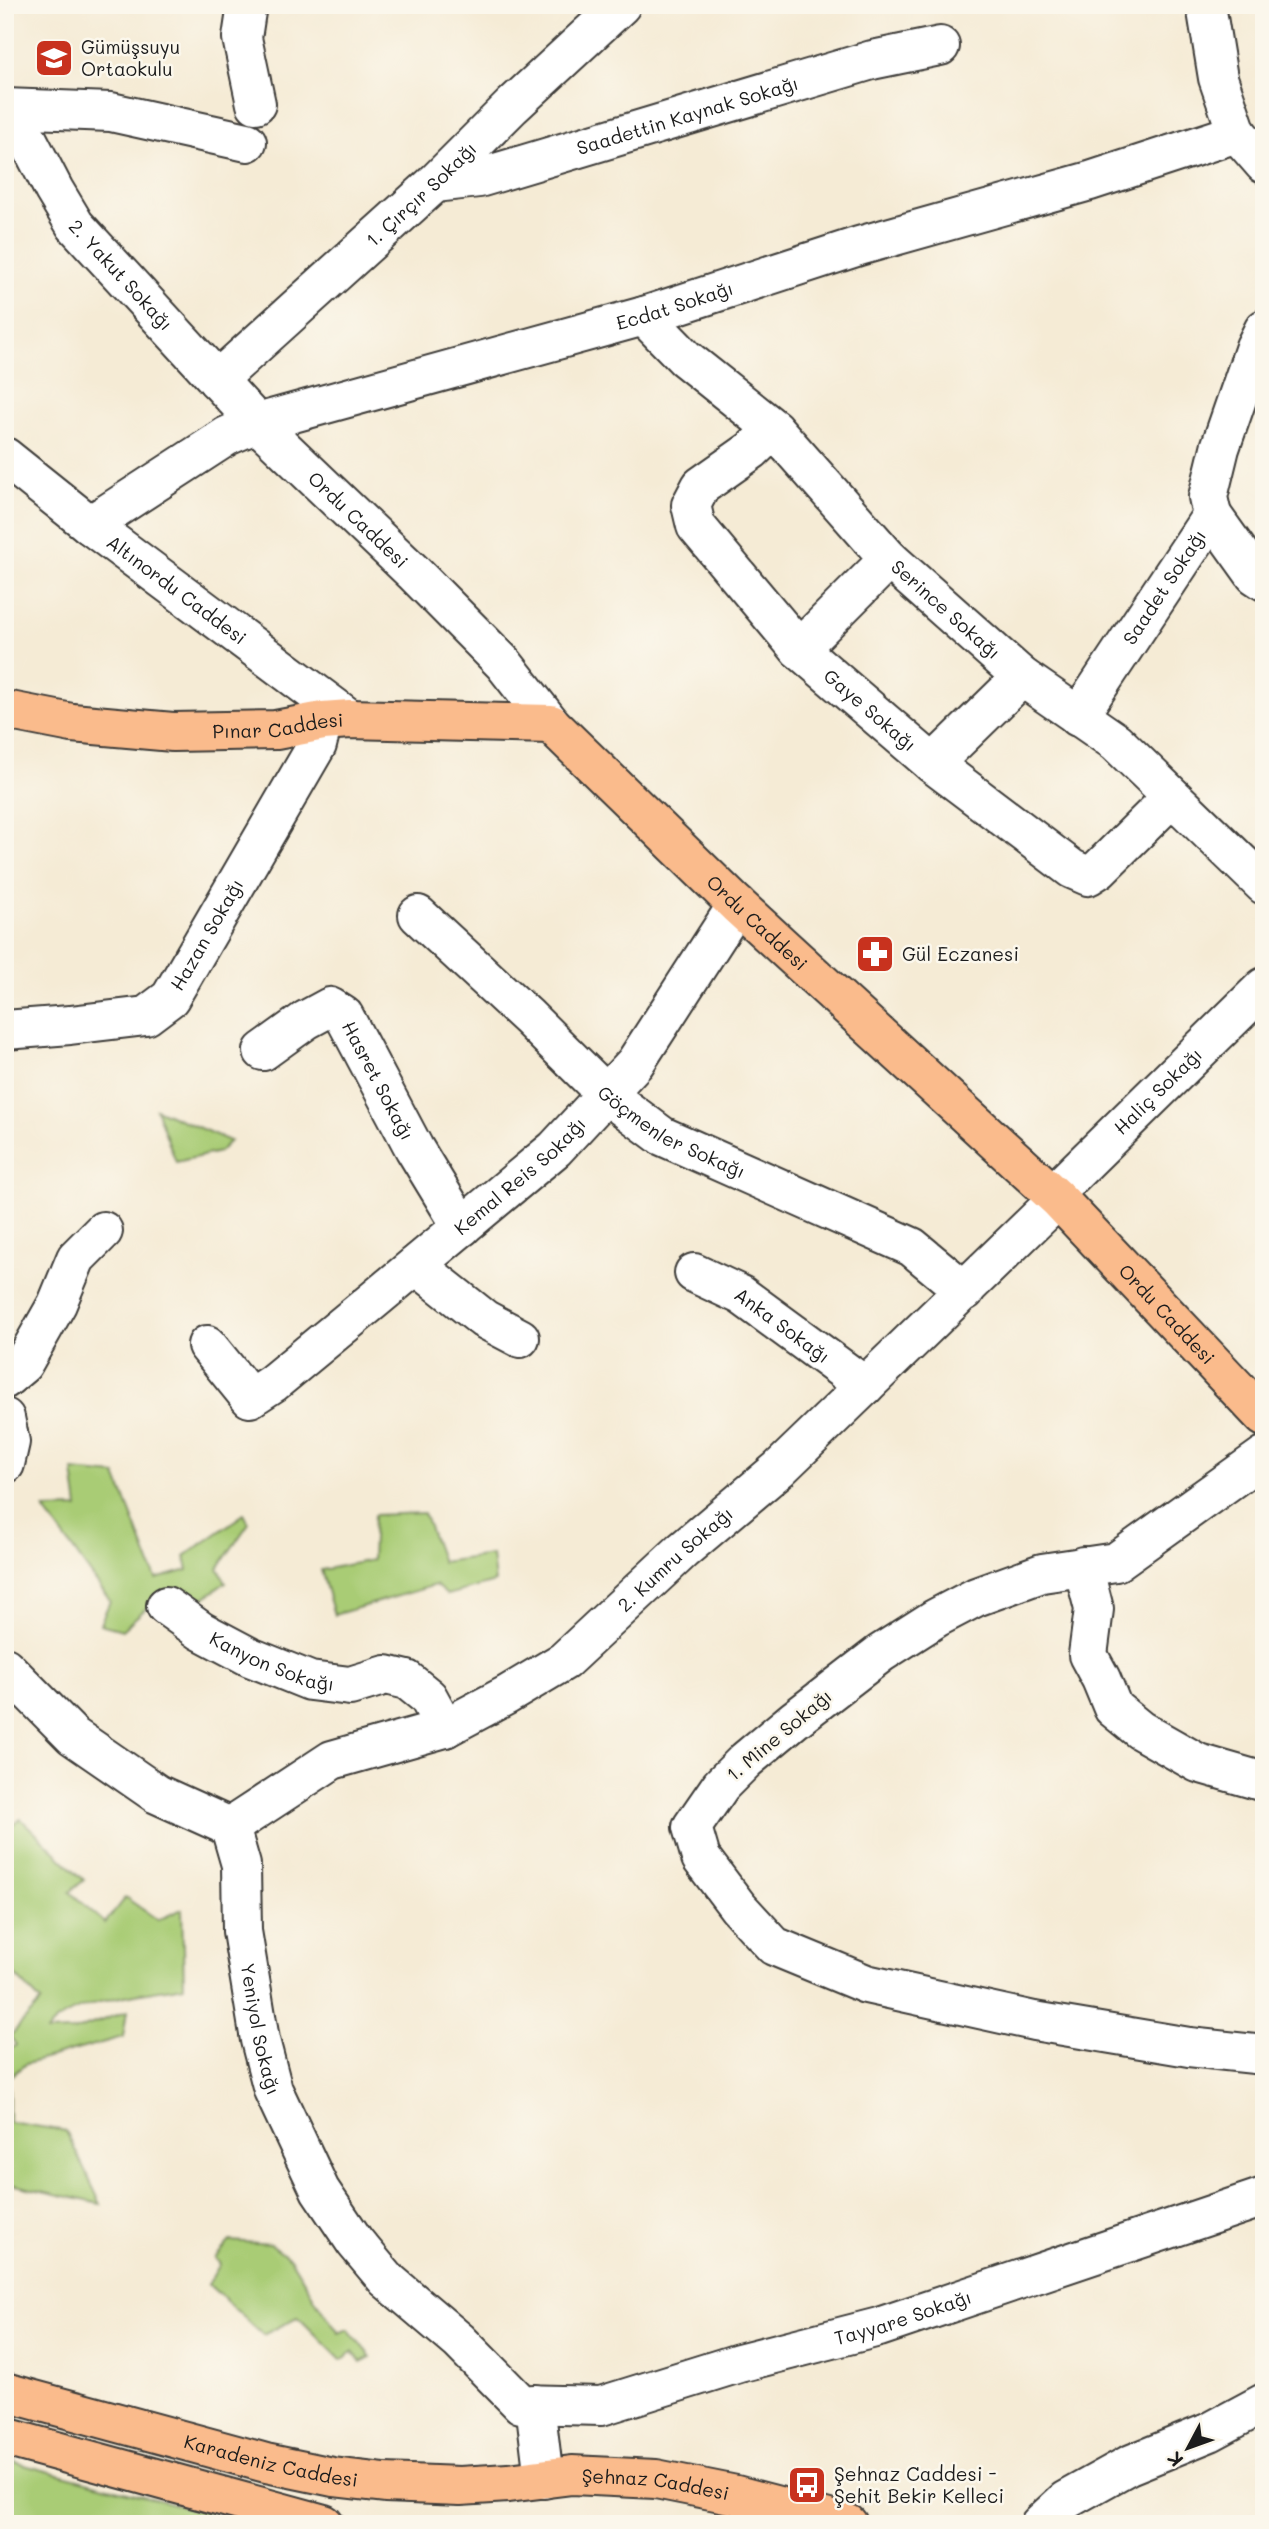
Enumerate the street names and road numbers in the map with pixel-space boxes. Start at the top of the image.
street label: Saadettin Kaynak Sokağı [574,70,801,160]
street label: 1. Çırçır Sokağı [360,136,481,252]
street label: 2. Yakut Sokağı [64,214,179,336]
street label: Ecdat Sokağı [613,275,736,335]
street label: Ordu Caddesi [303,466,414,573]
street label: Saadet Sokağı [1116,524,1211,649]
street label: Altınordu Caddesi [102,529,252,650]
street label: Serince Sokağı [886,554,1006,664]
street label: Gaye Sokağı [819,663,922,756]
street label: Pınar Caddesi [212,707,344,743]
street label: Ordu Caddesi [701,869,813,976]
street label: Hazan Sokağı [164,874,249,995]
street label: Hasret Sokağı [337,1016,420,1144]
street label: Haliç Sokağı [1108,1042,1207,1140]
street label: Göçmenler Sokağı [592,1080,749,1183]
street label: Kemal Reis Sokağı [449,1111,591,1240]
street label: Ordu Caddesi [1114,1258,1221,1370]
street label: Anka Sokağı [730,1281,835,1368]
street label: 2. Kumru Sokağı [612,1501,738,1617]
street label: Kanyon Sokağı [206,1625,336,1696]
street label: 1. Mine Sokağı [721,1683,837,1786]
street label: Yeniyol Sokağı [235,1961,287,2099]
street label: Tayyare Sokağı [832,2284,975,2350]
street label: Karadeniz Caddesi [181,2428,359,2492]
street label: Şehnaz Caddesi [581,2462,731,2505]

